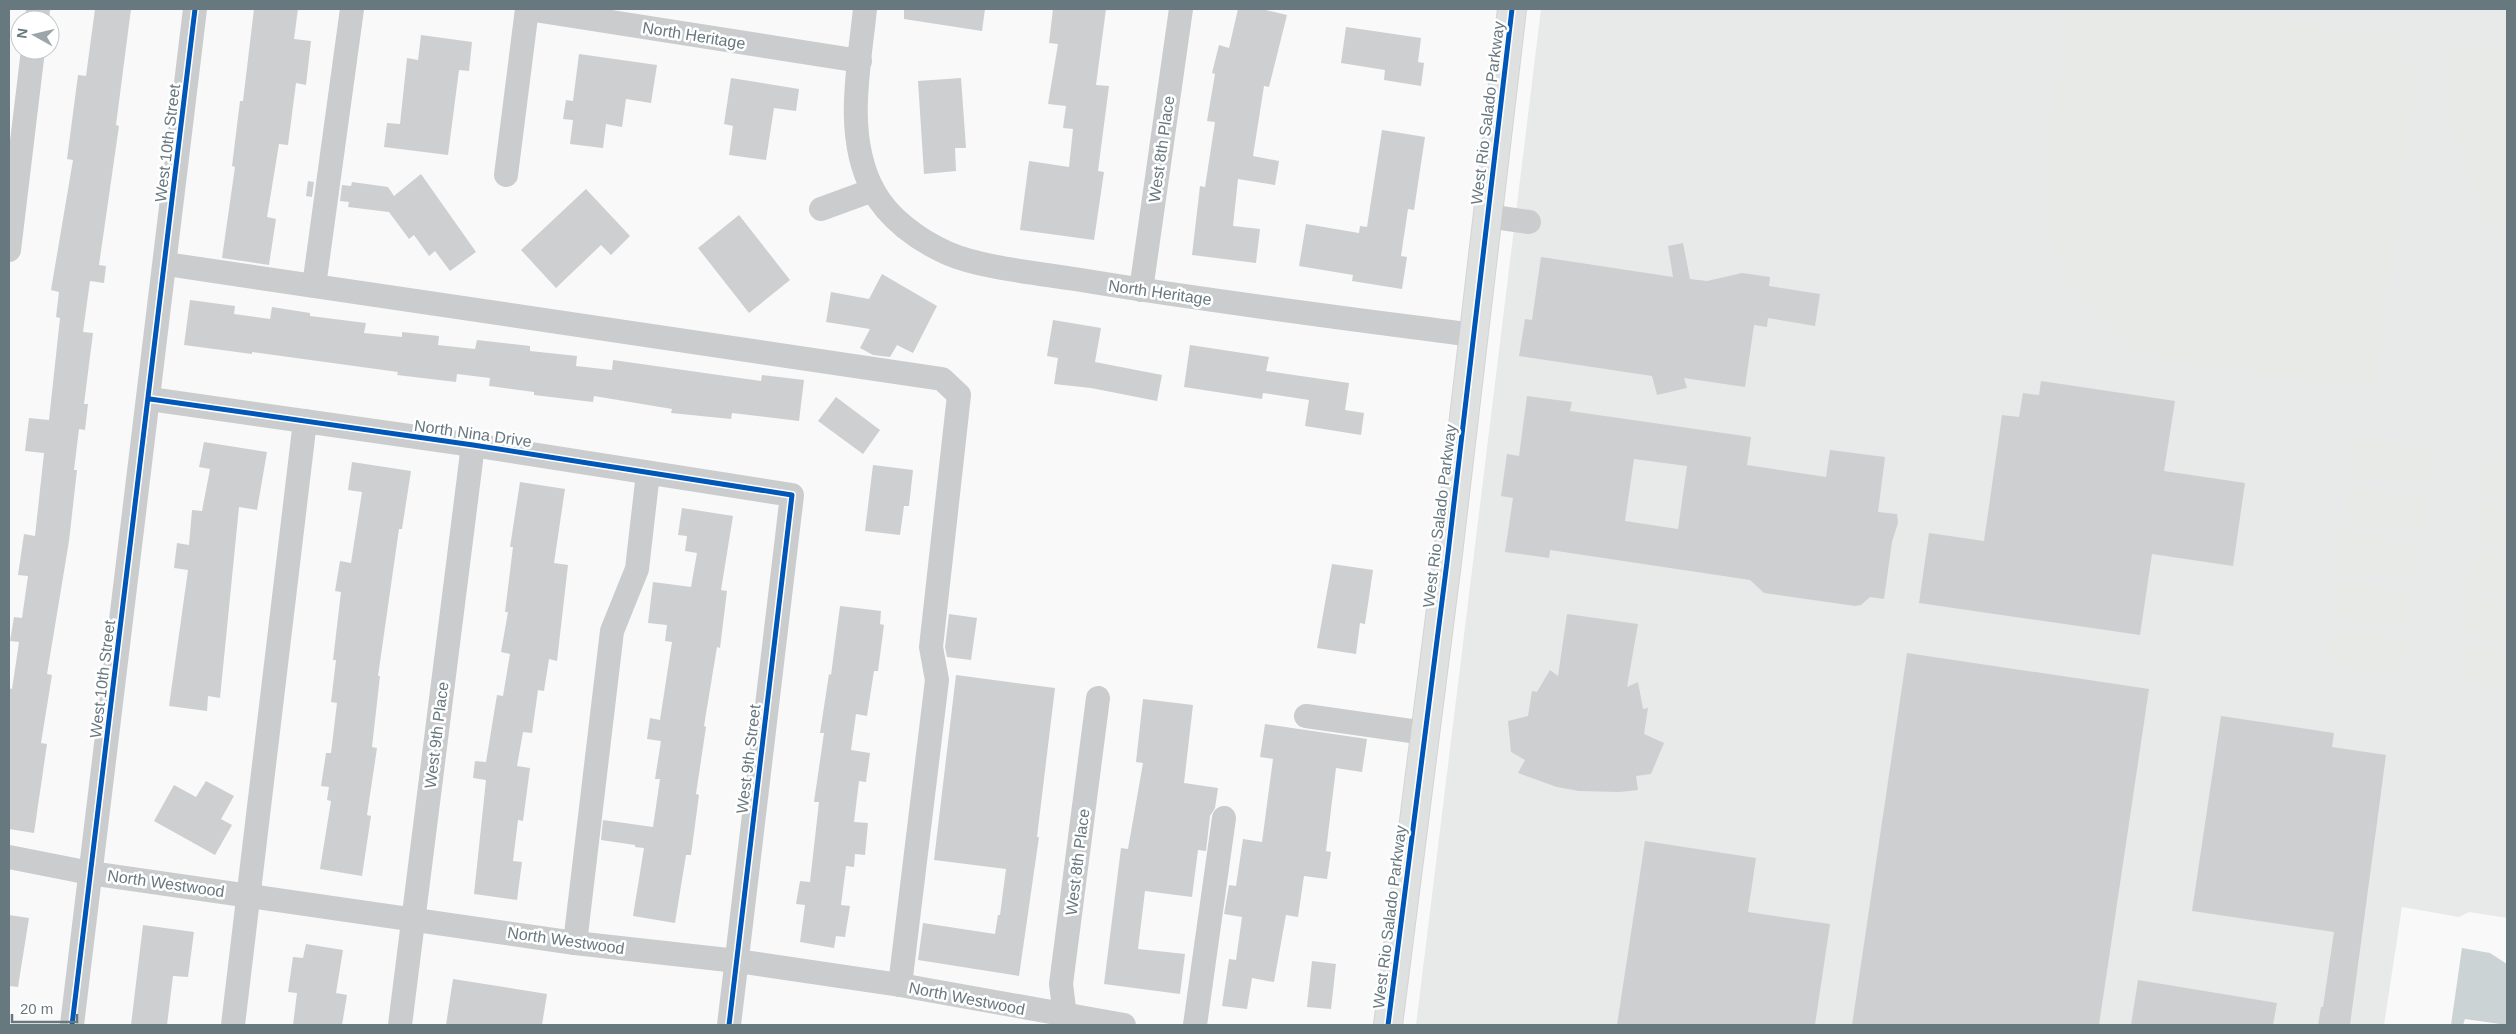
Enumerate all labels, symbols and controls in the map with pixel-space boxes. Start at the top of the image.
north arrow [10,10,60,60]
street label: North Heritage [641,19,747,52]
street label: West Rio Salado Parkway [1468,20,1507,206]
text: N [13,27,31,39]
street label: West 10th Street [152,82,183,203]
street label: West 8th Place [1146,95,1177,203]
street label: North Heritage [1107,277,1213,308]
street label: North Nina Drive [413,417,533,450]
street label: West Rio Salado Parkway [1420,423,1459,609]
street label: West 10th Street [87,618,118,739]
street label: West 9th Place [422,681,451,789]
street label: West 9th Street [733,703,764,815]
street label: West 8th Place [1063,808,1092,916]
street label: West Rio Salado Parkway [1370,824,1409,1010]
street label: North Westwood [106,867,226,900]
street label: North Westwood [506,924,626,957]
street label: North Westwood [907,979,1026,1018]
scale bar [12,992,78,1024]
text: 20 m [20,1000,53,1017]

